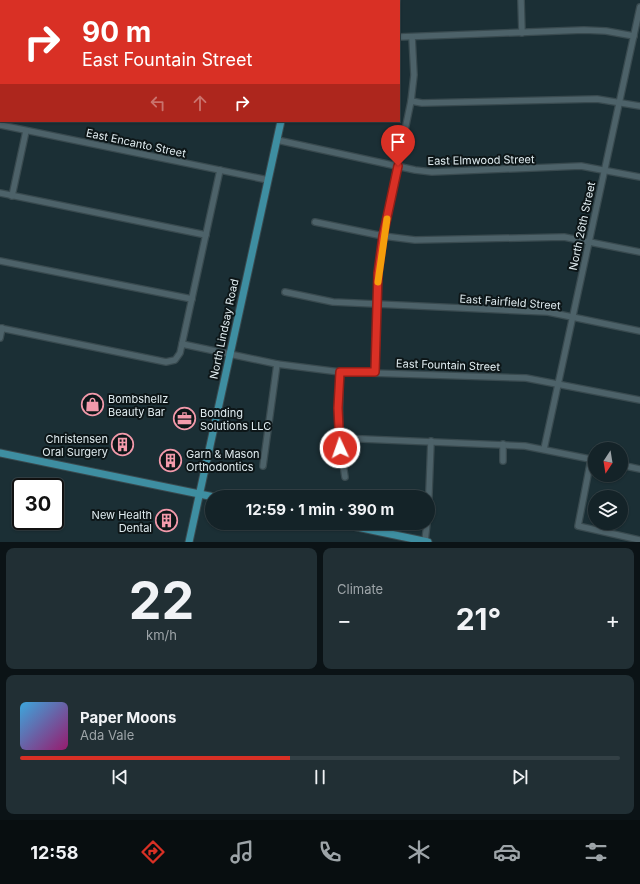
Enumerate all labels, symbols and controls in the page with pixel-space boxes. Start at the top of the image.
text: 90 m [82,15,151,49]
icon: right [16,16,68,68]
text: East Fountain Street [82,49,252,70]
icon: left [147,92,169,114]
icon: ahead [189,92,211,114]
icon: right [231,92,253,114]
pin [381,125,415,166]
street label: East Encanto Street [85,126,188,161]
icon: arrive [387,131,409,153]
street label: East Elmwood Street [427,152,535,168]
street label: North 26th Street [566,180,598,272]
street label: North Lindsay Road [207,278,241,380]
street label: East Fairfield Street [459,291,561,313]
street label: East Fountain Street [396,356,501,374]
shop icon: Bombshellz Beauty Bar [80,392,106,418]
place label: Bombshellz Beauty Bar [108,392,168,419]
office icon: Bonding Solutions LLC [172,406,198,432]
place label: Bonding Solutions LLC [200,406,271,433]
position arrow [319,427,361,469]
place label: Christensen Oral Surgery [42,432,108,459]
building icon: Christensen Oral Surgery [110,432,136,458]
north arrow [588,442,628,482]
map controls [588,442,628,530]
building icon: Garn & Mason Orthodontics [157,447,183,473]
place label: Garn & Mason Orthodontics [186,447,259,474]
speed limit sign: 30 [12,478,64,530]
button: layers [588,490,628,530]
text: 12:59 · 1 min · 390 m [246,500,394,519]
place label: New Health Dental [92,508,152,535]
building icon: New Health Dental [154,508,180,534]
text: 22 [129,569,194,632]
text: Climate [337,581,383,597]
text: 21° [456,601,501,637]
text: − [337,607,352,633]
text: + [605,607,620,633]
text: km/h [146,627,177,643]
text: Paper Moons [80,708,176,727]
text: Ada Vale [80,727,134,743]
icon: previous [109,766,131,788]
icon: pause [309,766,331,788]
icon: next [509,766,531,788]
icon: directions [139,838,167,866]
icon: music [228,838,256,866]
icon: phone [316,838,344,866]
icon: climate [405,838,433,866]
icon: car [493,838,521,866]
icon: filters [582,838,610,866]
text: 12:58 [30,842,79,863]

